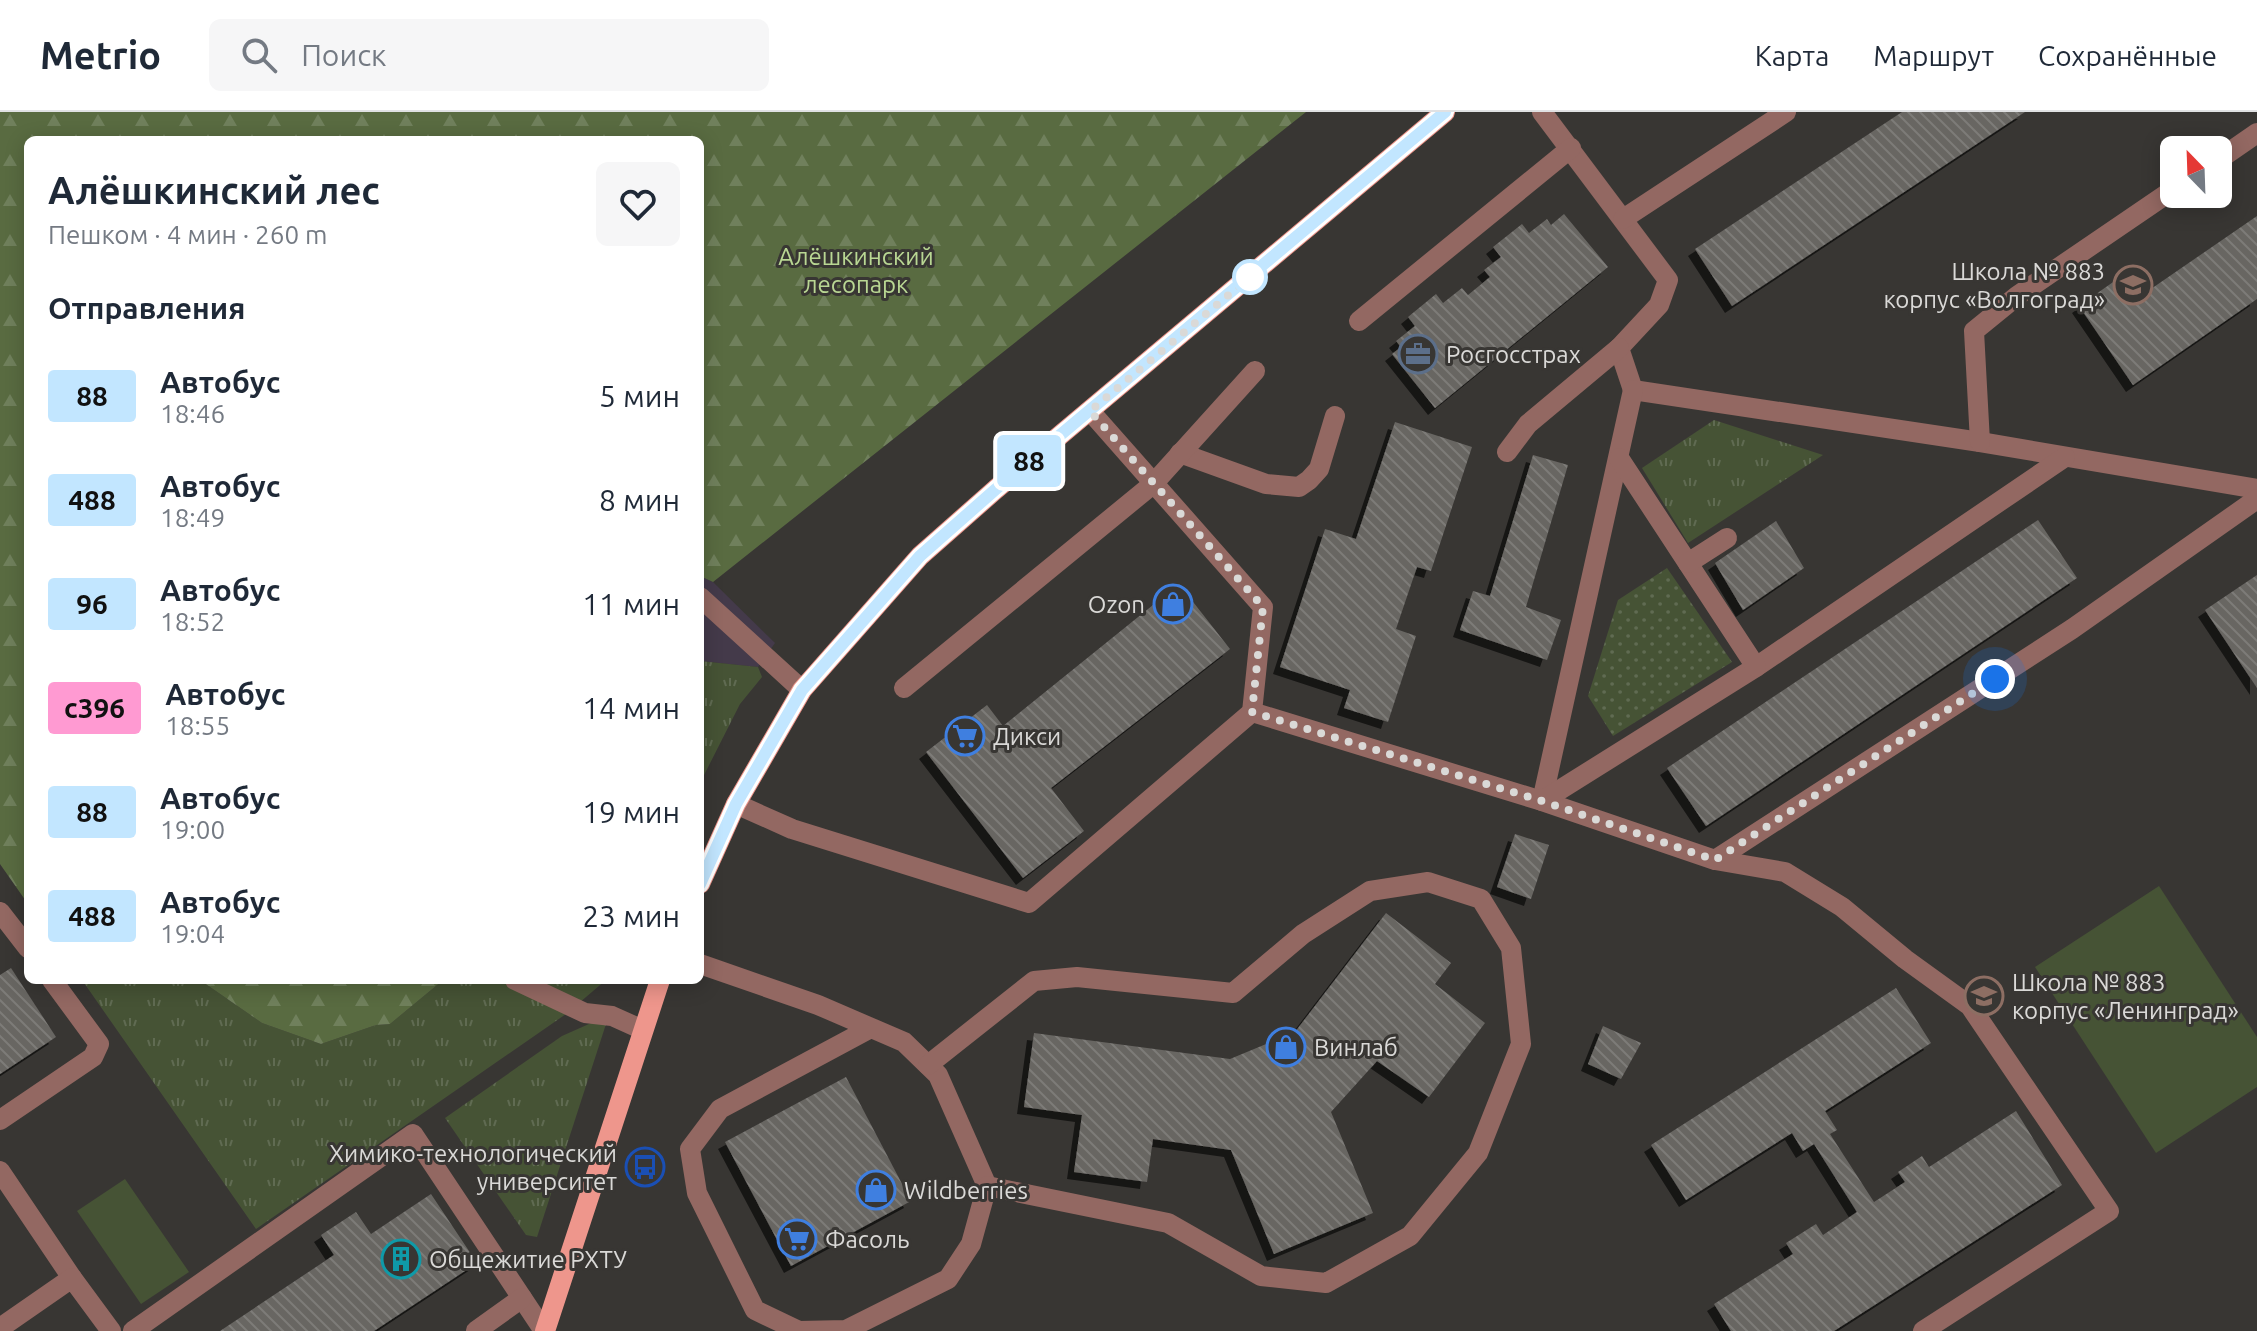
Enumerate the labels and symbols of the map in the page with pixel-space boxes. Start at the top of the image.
north arrow [2160,136,2232,208]
park label: Алёшкинский лесопарк [778,243,934,298]
place label: Школа № 883 корпус «Волгоград» [1883,258,2105,313]
unlabelled marker [1233,260,1267,294]
school or university icon: Школа № 883 корпус «Волгоград» [2112,264,2154,306]
office icon: Росгосстрах [1397,333,1439,375]
place label: Росгосстрах [1446,341,1581,368]
line badge: 88 [993,435,1065,487]
shop icon: Ozon [1152,583,1194,625]
place label: Ozon [1088,591,1145,618]
your location [1975,659,2015,699]
supermarket icon: Дикси [944,715,986,757]
place label: Дикси [993,723,1061,750]
place label: Школа № 883 корпус «Ленинград» [2012,969,2239,1024]
school or university icon: Школа № 883 корпус «Ленинград» [1963,975,2005,1017]
shop icon: Винлаб [1265,1026,1307,1068]
place label: Винлаб [1314,1034,1398,1061]
place label: Химико-технологический университет [329,1140,617,1195]
bus stop icon: Химико-технологический университет [624,1146,666,1188]
shop icon: Wildberries [855,1169,897,1211]
place label: Wildberries [904,1177,1028,1204]
supermarket icon: Фасоль [776,1218,818,1260]
place label: Фасоль [825,1226,909,1253]
building icon: Общежитие РХТУ [380,1238,422,1280]
place label: Общежитие РХТУ [429,1246,627,1273]

